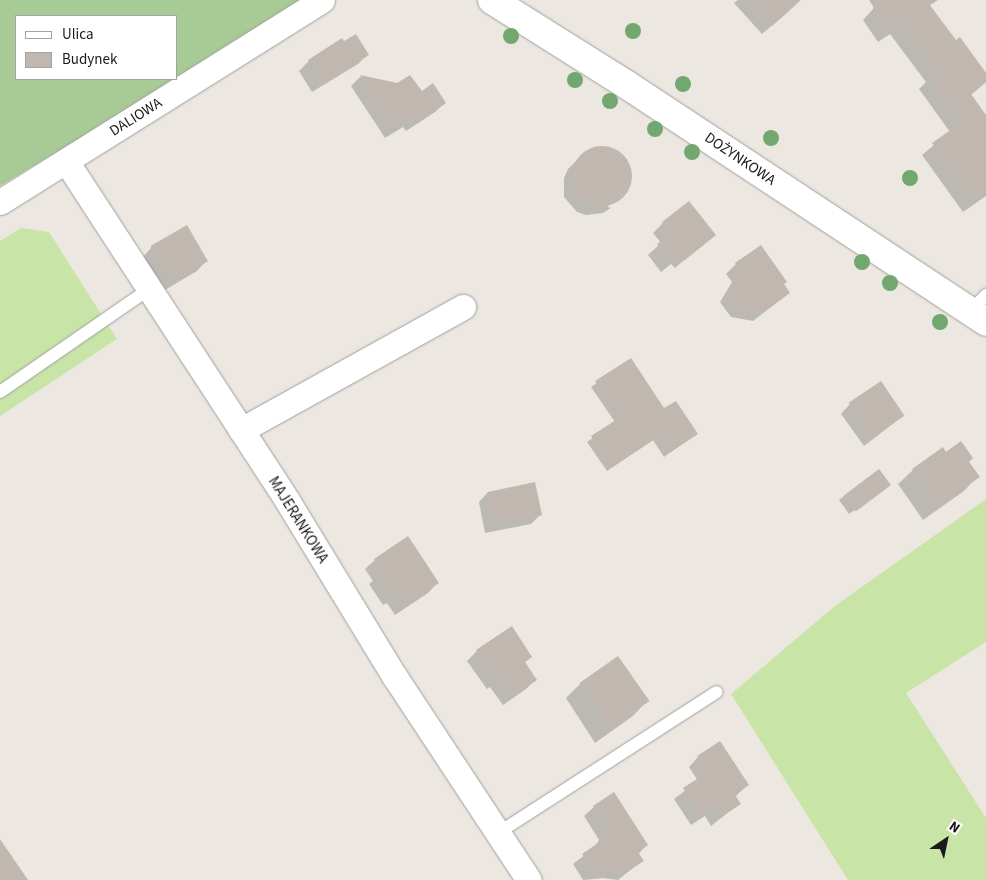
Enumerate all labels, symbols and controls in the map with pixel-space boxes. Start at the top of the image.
legend [15,15,178,80]
text: Ulica [62,24,93,45]
text: Budynek [62,49,117,70]
street label: DALIOWA [107,94,165,140]
street label: DOŻYNKOWA [701,129,779,189]
street label: MAJERANKOWA [264,473,332,567]
north arrow [921,815,971,865]
text: N [945,817,964,838]

